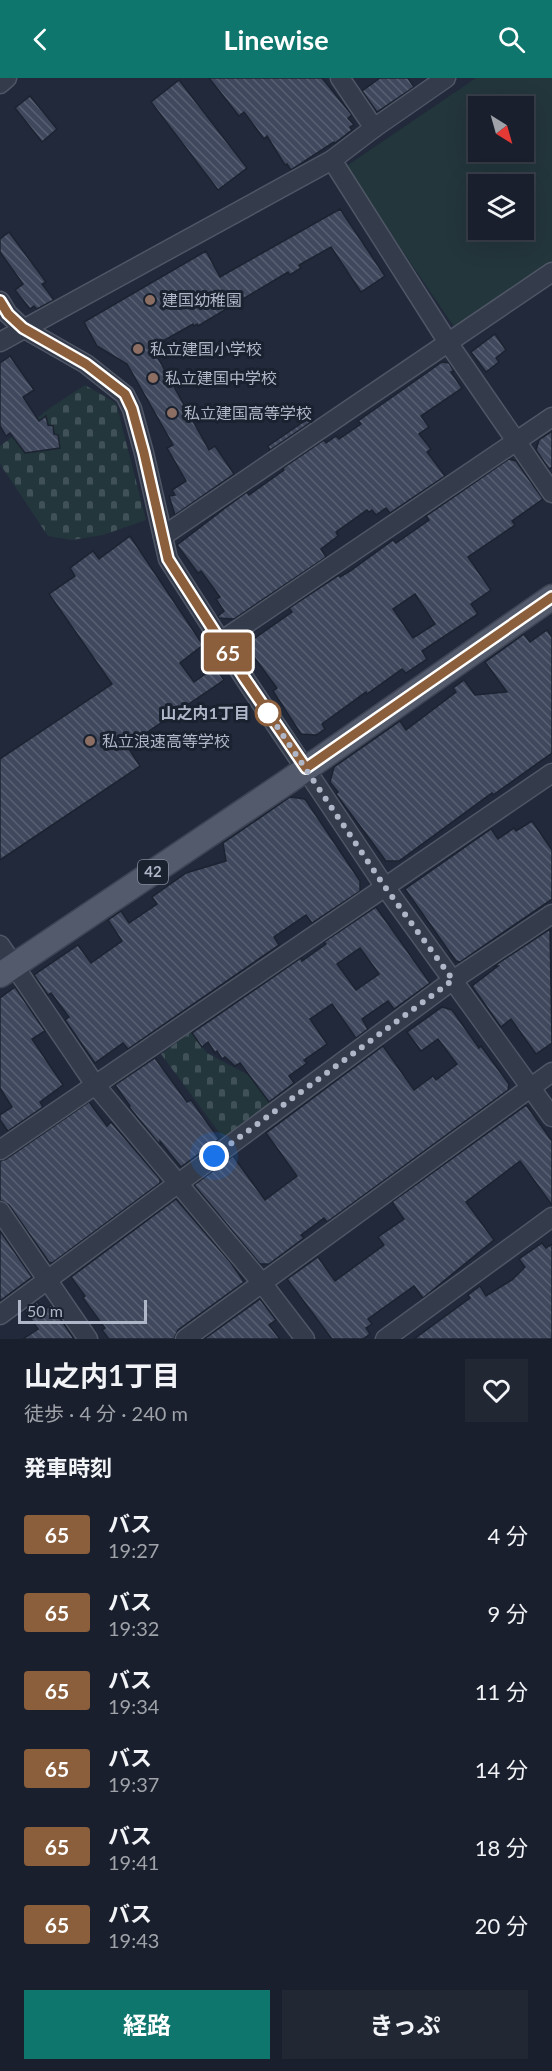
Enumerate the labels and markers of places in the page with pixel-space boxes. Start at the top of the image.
place label: 建国幼稚園 [162,290,242,309]
marker: 建国幼稚園 [143,293,157,307]
place label: 私立建国小学校 [150,339,262,358]
marker: 私立建国小学校 [131,342,145,356]
place label: 私立建国中学校 [165,368,277,387]
marker: 私立建国中学校 [146,371,160,385]
place label: 私立建国高等学校 [184,403,312,422]
marker: 私立建国高等学校 [165,406,179,420]
marker: 山之内1丁目 [255,700,281,726]
place label: 山之内1丁目 [161,703,250,722]
place label: 私立浪速高等学校 [102,731,230,750]
marker: 私立浪速高等学校 [83,734,97,748]

